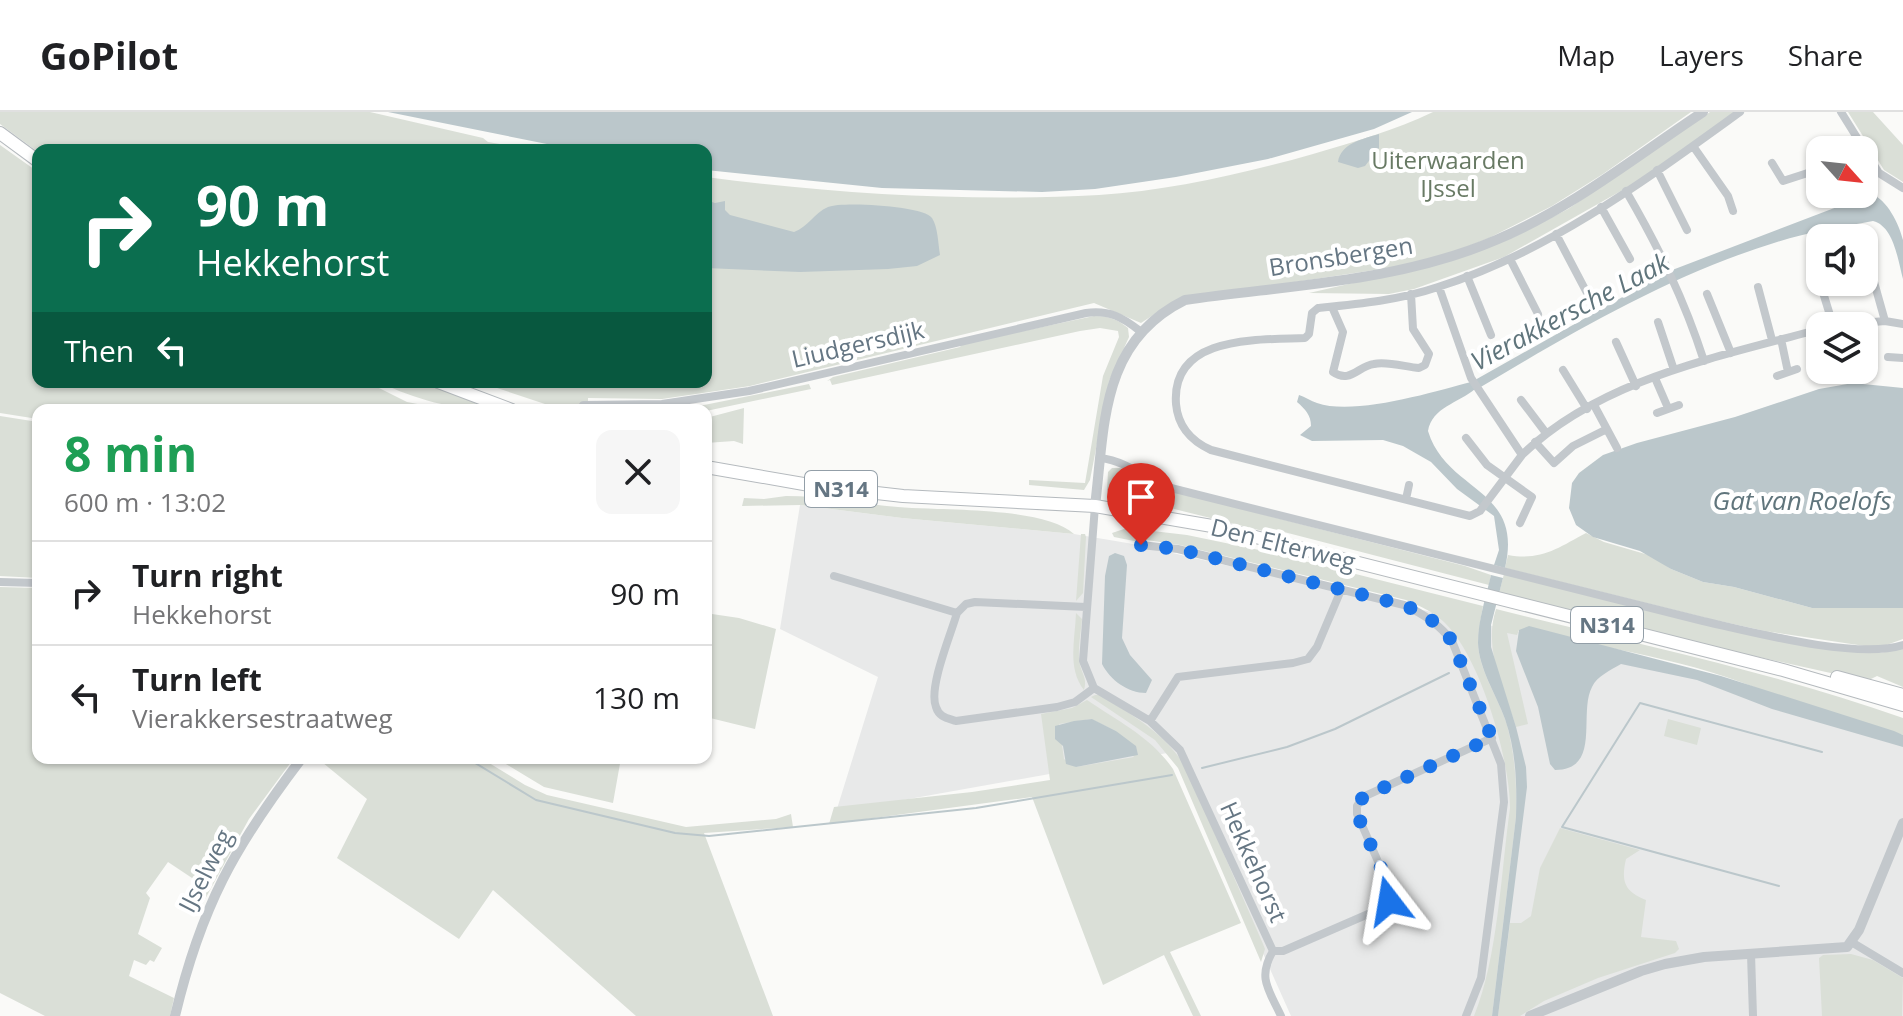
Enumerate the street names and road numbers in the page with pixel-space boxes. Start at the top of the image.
street label: Bronsbergen [1267,228,1415,283]
street label: Liudgersdijk [788,312,928,375]
road number: N314 [805,471,877,507]
street label: Den Elterweg [1207,510,1359,577]
road number: N314 [1571,607,1643,643]
street label: Hekkehorst [1213,796,1296,927]
street label: IJselweg [170,823,240,918]

